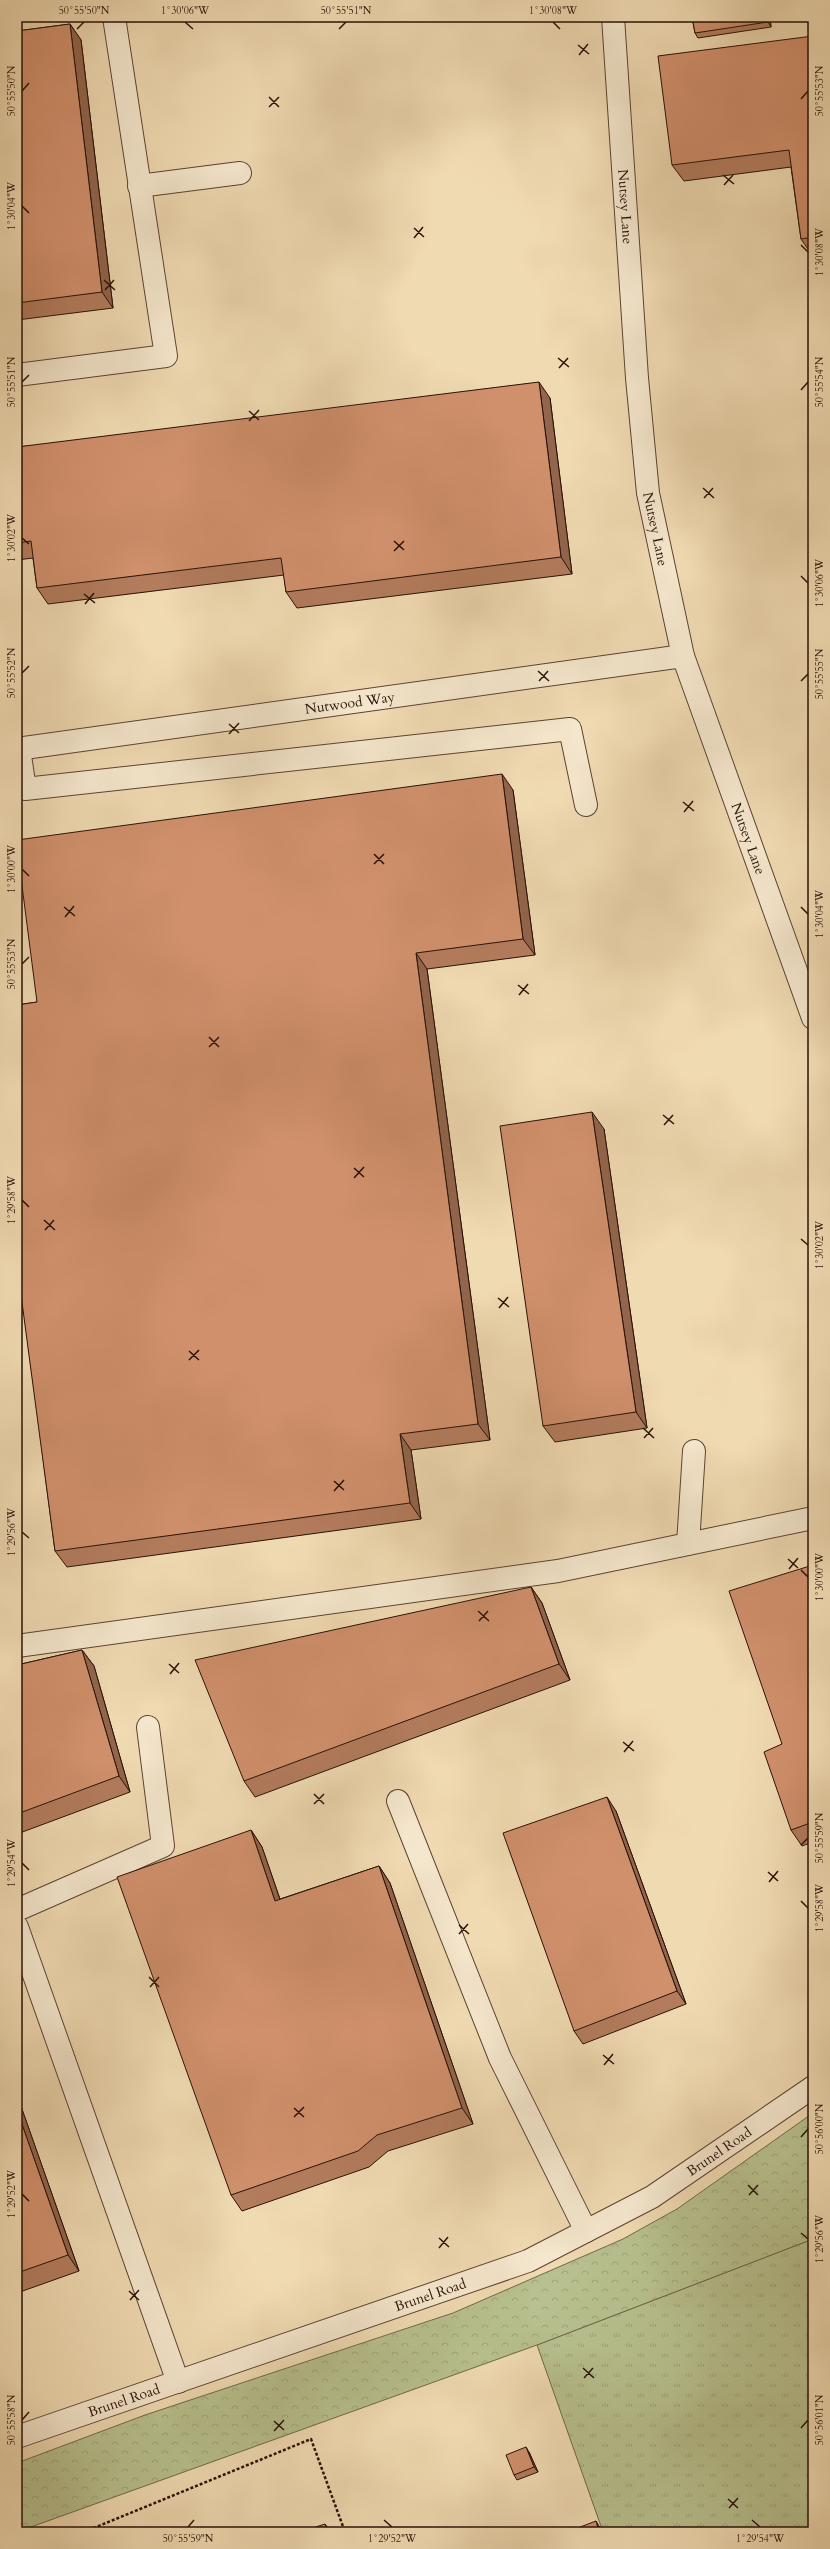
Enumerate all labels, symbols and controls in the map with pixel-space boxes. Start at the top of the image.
text: 50°55'50"N [59,4,110,18]
text: 1°30'06"W [161,4,210,18]
text: 50°55'51"N [321,4,372,18]
text: 1°30'08"W [529,4,578,18]
text: 50°55'50"N [5,65,19,116]
text: 50°55'53"N [813,65,827,116]
street label: Nutsey Lane [614,168,638,245]
text: 1°30'04"W [5,181,19,230]
text: 1°30'08"W [813,227,827,276]
text: 50°55'51"N [5,356,19,407]
text: 50°55'54"N [813,356,827,407]
street label: Nutsey Lane [639,490,673,568]
text: 1°30'02"W [5,513,19,562]
text: 1°30'06"W [813,558,827,607]
text: 50°55'52"N [5,647,19,698]
text: 50°55'55"N [813,648,827,699]
street label: Nutwood Way [304,687,397,718]
street label: Nutsey Lane [727,800,770,877]
text: 1°30'00"W [5,844,19,893]
text: 1°30'04"W [813,889,827,938]
text: 50°55'53"N [5,938,19,989]
text: 1°29'58"W [5,1175,19,1224]
text: 1°30'02"W [813,1220,827,1269]
text: 1°29'56"W [5,1507,19,1556]
text: 1°30'00"W [813,1552,827,1601]
text: 50°55'59"N [813,1812,827,1863]
text: 1°29'54"W [5,1838,19,1887]
text: 1°29'58"W [813,1883,827,1932]
text: 50°56'00"N [813,2103,827,2154]
street label: Brunel Road [683,2122,756,2180]
text: 1°29'52"W [5,2169,19,2218]
text: 1°29'56"W [813,2214,827,2263]
street label: Brunel Road [392,2273,469,2316]
street label: Brunel Road [85,2379,163,2421]
text: 50°55'58"N [5,2394,19,2445]
text: 50°56'01"N [813,2394,827,2445]
text: 50°55'59"N [163,2532,214,2546]
text: 1°29'52"W [368,2532,417,2546]
text: 1°29'54"W [736,2532,785,2546]

